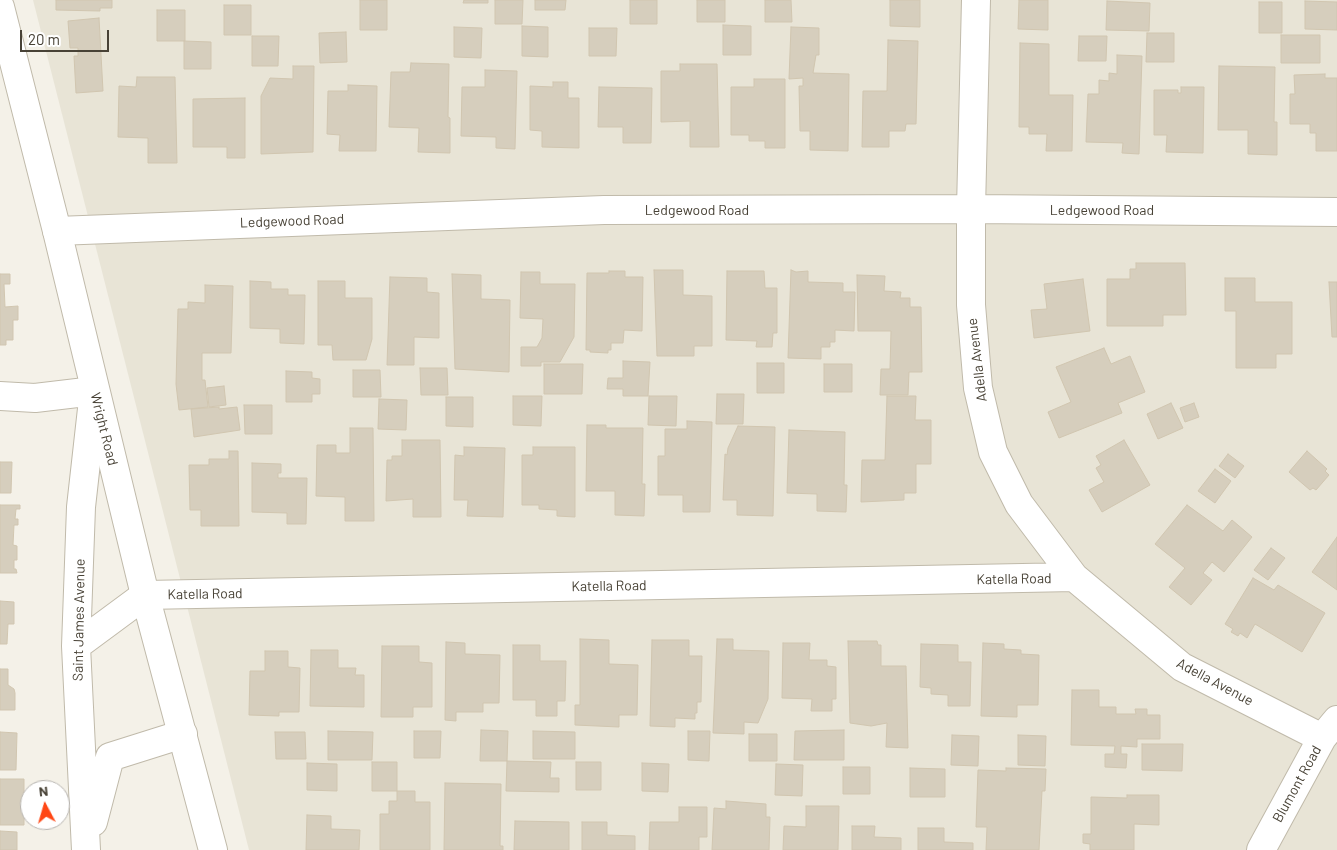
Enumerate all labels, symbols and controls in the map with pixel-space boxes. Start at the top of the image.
scale bar [22,20,111,52]
text: 20 m [28,30,60,48]
street label: Ledgewood Road [645,202,749,218]
street label: Ledgewood Road [1050,202,1154,218]
street label: Ledgewood Road [240,211,344,231]
street label: Adella Avenue [964,317,990,403]
street label: Wright Road [87,391,121,467]
street label: Saint James Avenue [70,559,88,681]
street label: Katella Road [976,570,1052,588]
street label: Katella Road [571,577,647,595]
street label: Katella Road [167,585,243,603]
street label: Adella Avenue [1174,655,1256,709]
street label: Blumont Road [1269,743,1325,825]
north arrow [20,780,70,830]
text: N [38,782,49,800]

